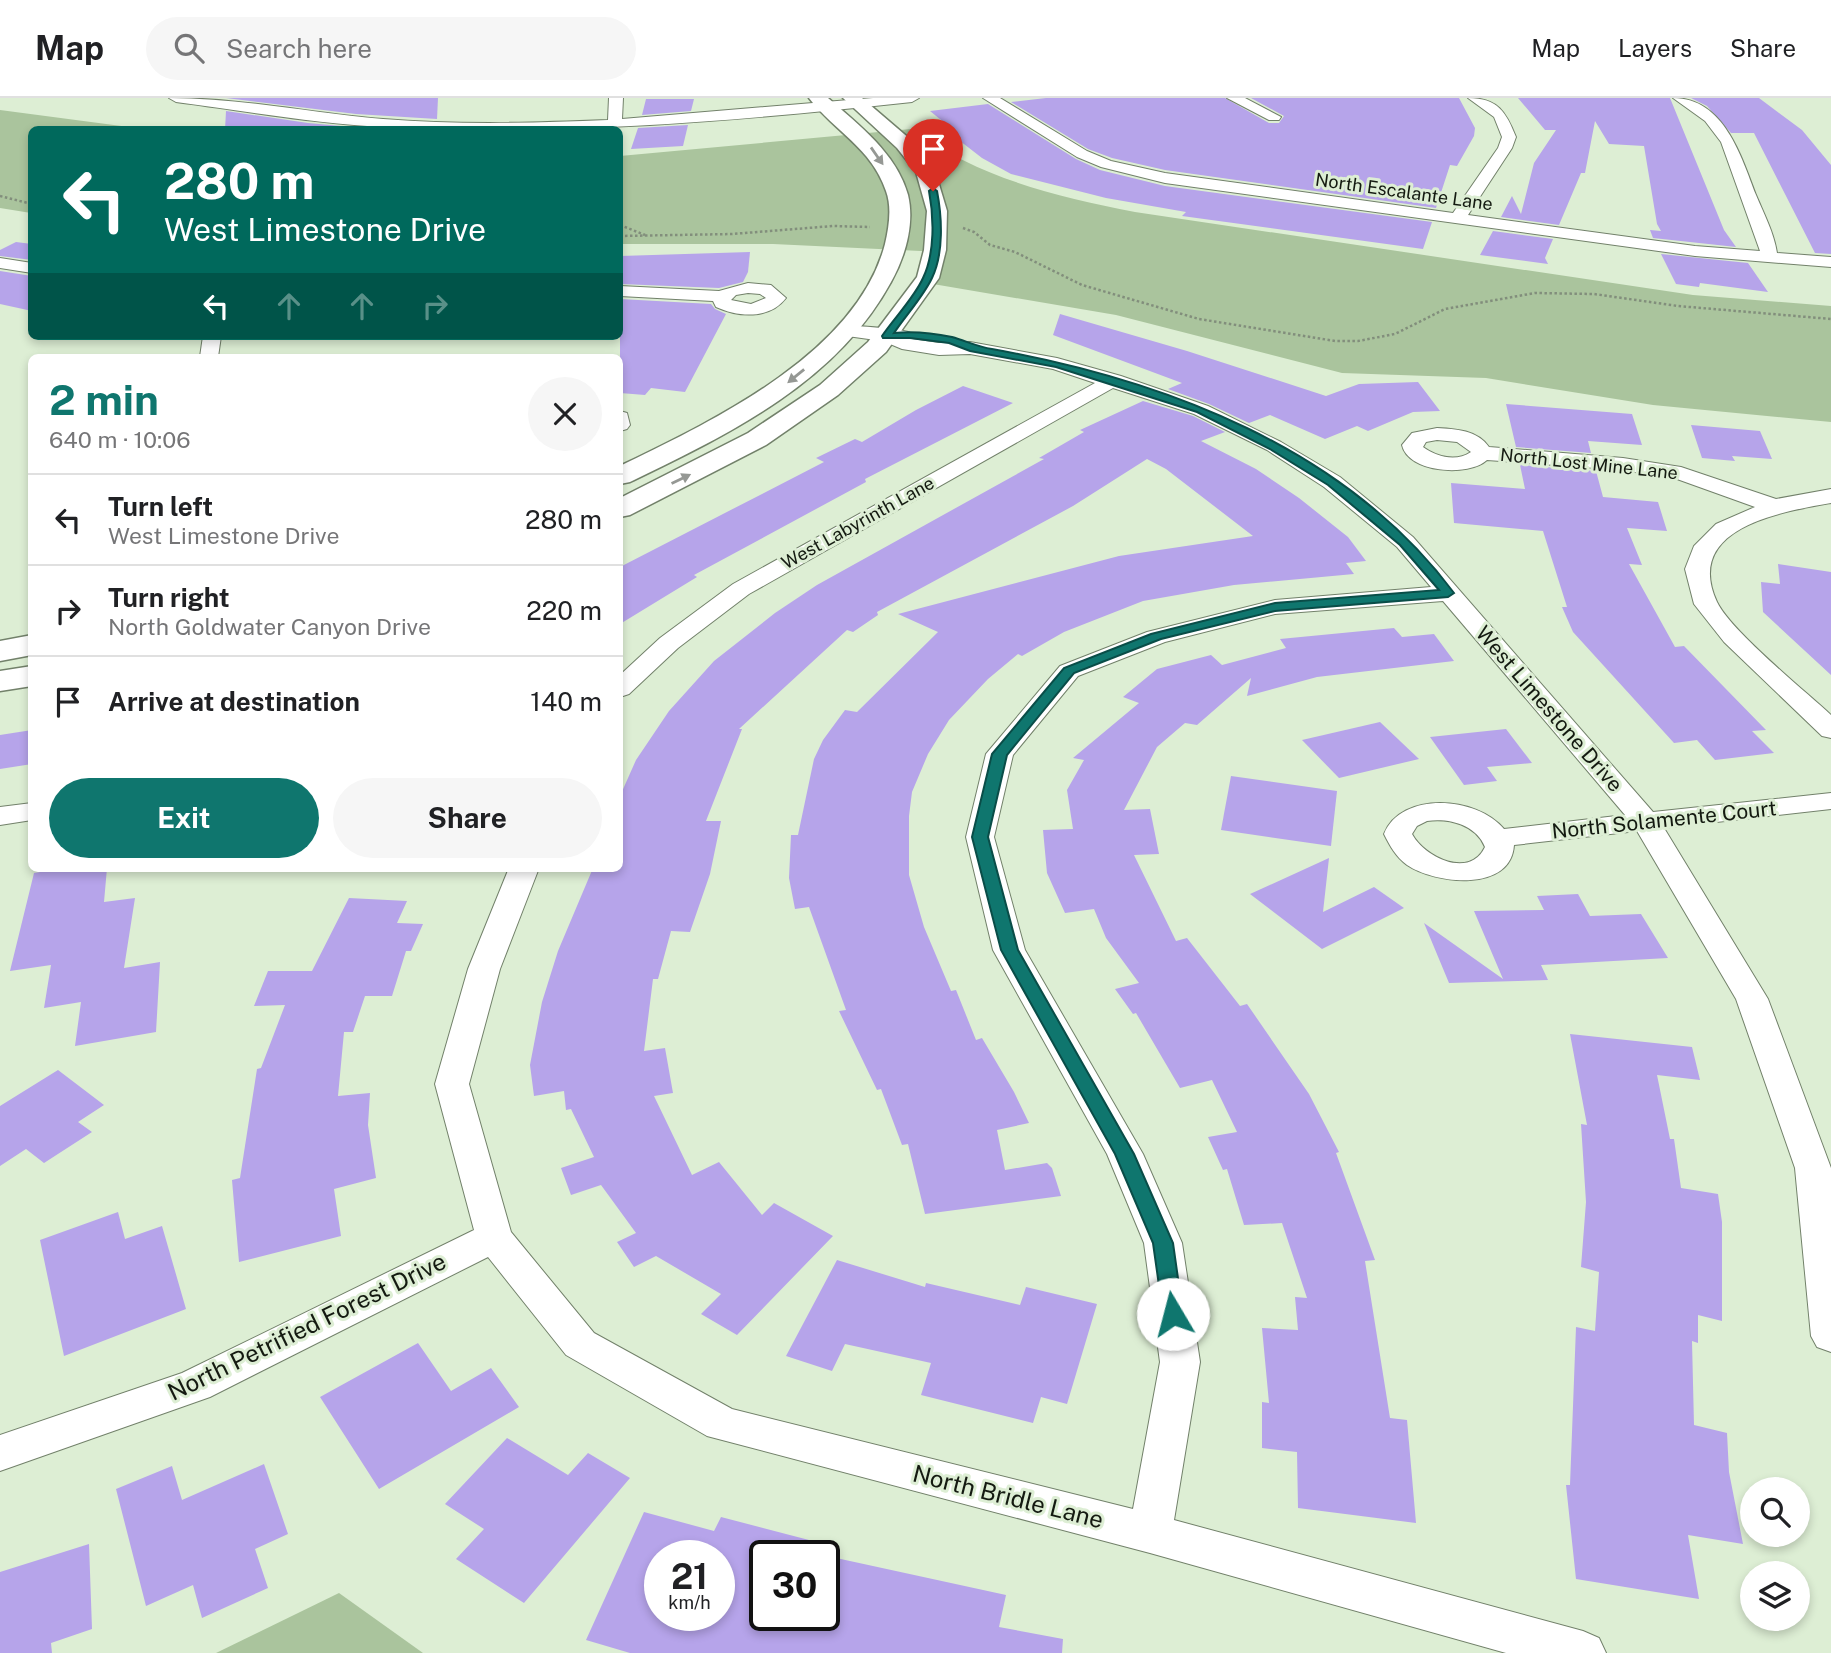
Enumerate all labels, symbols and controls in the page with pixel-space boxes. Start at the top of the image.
search box [146,17,636,80]
text: Map [35,29,104,67]
icon: search [170,29,208,67]
text: Search here [226,33,372,64]
text: Map [1531,34,1580,62]
text: Layers [1618,34,1692,62]
text: Share [1730,34,1796,62]
pin [903,119,963,191]
icon: arrive [914,130,952,168]
one-way arrow [870,147,884,165]
text: 280 m [164,152,314,210]
icon: left [49,154,140,245]
street label: North Escalante Lane [1314,169,1494,214]
text: West Limestone Drive [164,211,486,248]
icon: left [197,287,235,325]
icon: ahead [270,287,308,325]
icon: ahead [343,287,381,325]
icon: right [416,287,454,325]
one-way arrow [787,368,805,383]
text: 2 min [49,375,159,424]
button: close [528,377,602,451]
text: 640 m · 10:06 [49,426,190,453]
street label: North Lost Mine Lane [1499,444,1679,483]
street label: West Labyrinth Lane [778,472,938,573]
one-way arrow [671,473,691,485]
text: Turn left [108,491,213,522]
icon: left [49,501,87,539]
text: 280 m [525,504,602,535]
text: West Limestone Drive [108,522,340,549]
text: Turn right [108,582,230,613]
icon: right [49,592,87,630]
text: 220 m [526,595,602,626]
text: North Goldwater Canyon Drive [108,613,431,640]
street label: West Limestone Drive [1471,621,1628,797]
icon: arrive [49,683,87,721]
text: Arrive at destination [108,686,360,717]
text: 140 m [530,686,602,717]
button: Exit [49,778,319,858]
button: Share [333,778,602,858]
street label: North Solamente Court [1550,795,1778,844]
street label: North Petrified Forest Drive [163,1246,450,1406]
position arrow [1136,1277,1210,1351]
street label: North Bridle Lane [910,1459,1107,1533]
map controls [1740,1477,1810,1631]
button: search [1740,1477,1810,1547]
speed limit sign: 30 [749,1540,840,1631]
text: 21 [671,1556,708,1597]
button: layers [1740,1561,1810,1631]
text: km/h [668,1592,711,1613]

